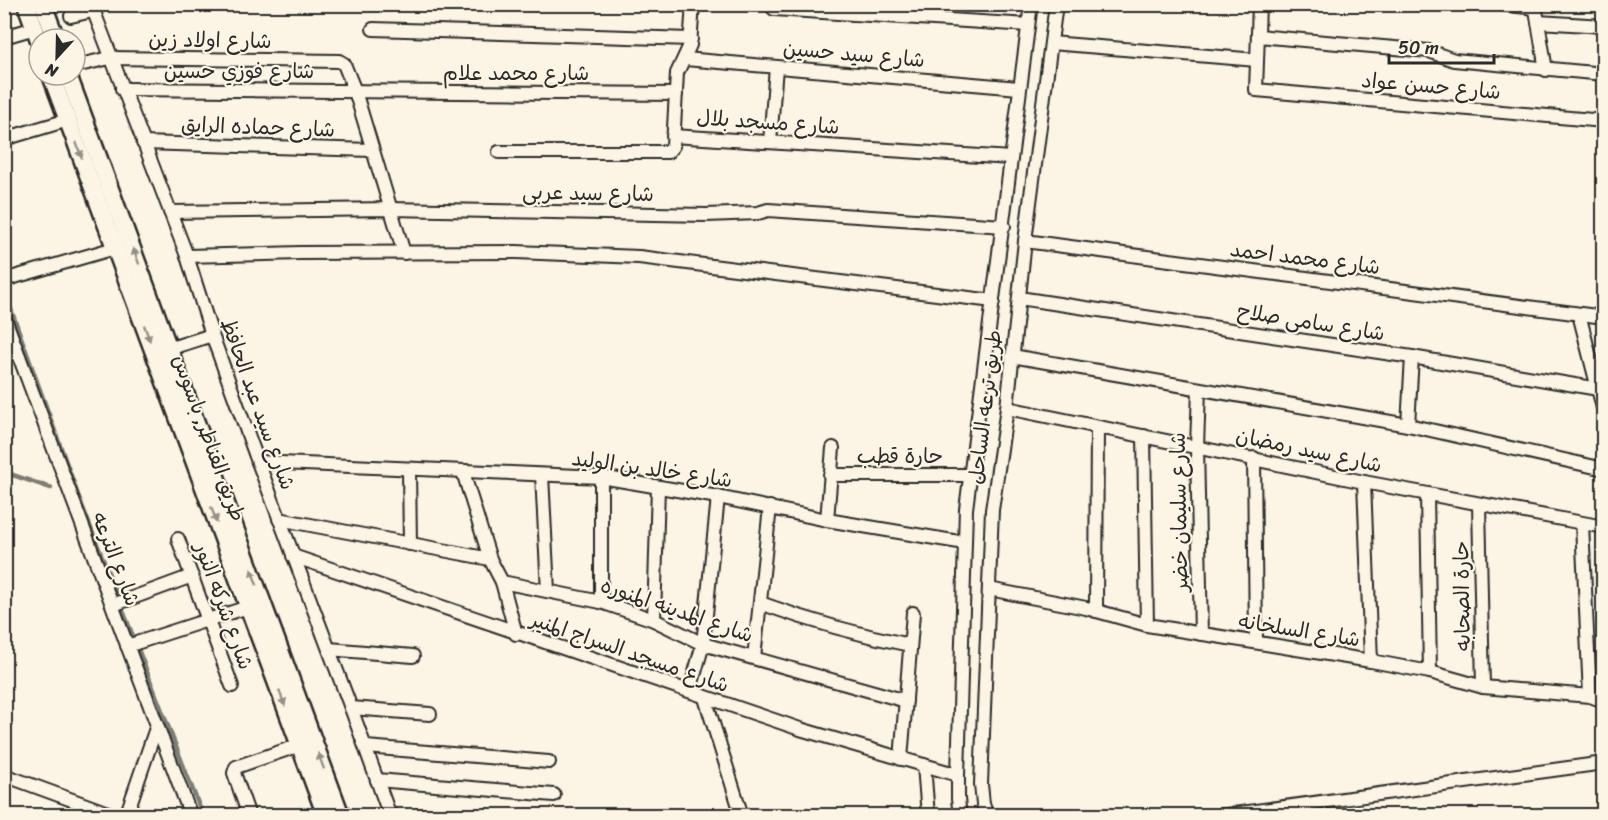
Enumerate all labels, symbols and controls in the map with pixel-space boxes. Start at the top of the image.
street label: شارع اولاد زين [148,20,272,60]
north arrow [27,27,87,87]
scale bar [1389,27,1494,65]
street label: شارع سيد حسين [781,29,927,79]
text: 50 m [1398,32,1439,64]
street label: شارع فوزي حسين [164,52,314,90]
street label: شارع محمد علام [443,54,589,92]
text: N [40,55,63,86]
street label: شارع حسن عواد [1360,61,1502,111]
street label: شارع مسجد بلال [695,98,841,146]
street label: شارع حماده الرايق [180,105,336,149]
one-way arrow [74,141,84,159]
street label: شارع سيد عربى [522,173,654,213]
street label: شارع محمد احمد [1228,230,1382,286]
one-way arrow [131,247,141,265]
street label: شارع سامى صلاح [1234,292,1388,352]
street label: شارع سيد عبد الحافظ [209,313,307,495]
one-way arrow [142,324,152,342]
street label: طريق ترعه الساحل [957,328,1013,486]
street label: طريق القناطر, باسوس [161,349,257,527]
street label: شارع سيد رمضان [1232,416,1386,484]
street label: شارع سليمان خضر [1159,432,1199,594]
street label: حارة قطب [857,437,943,475]
street label: شارع خالد بن الوليد [569,439,735,499]
street label: شارع الترعه [81,506,151,612]
one-way arrow [210,507,220,525]
street label: شارع شركه النور [183,535,265,675]
street label: حارة الصحابه [1442,540,1482,652]
street label: شارع المدينه المنوره [595,566,759,654]
one-way arrow [249,568,259,586]
street label: شارع مسجد السراج المنير [524,600,734,704]
street label: شارع السلخانه [1235,602,1363,658]
one-way arrow [278,689,287,707]
one-way arrow [316,751,326,769]

